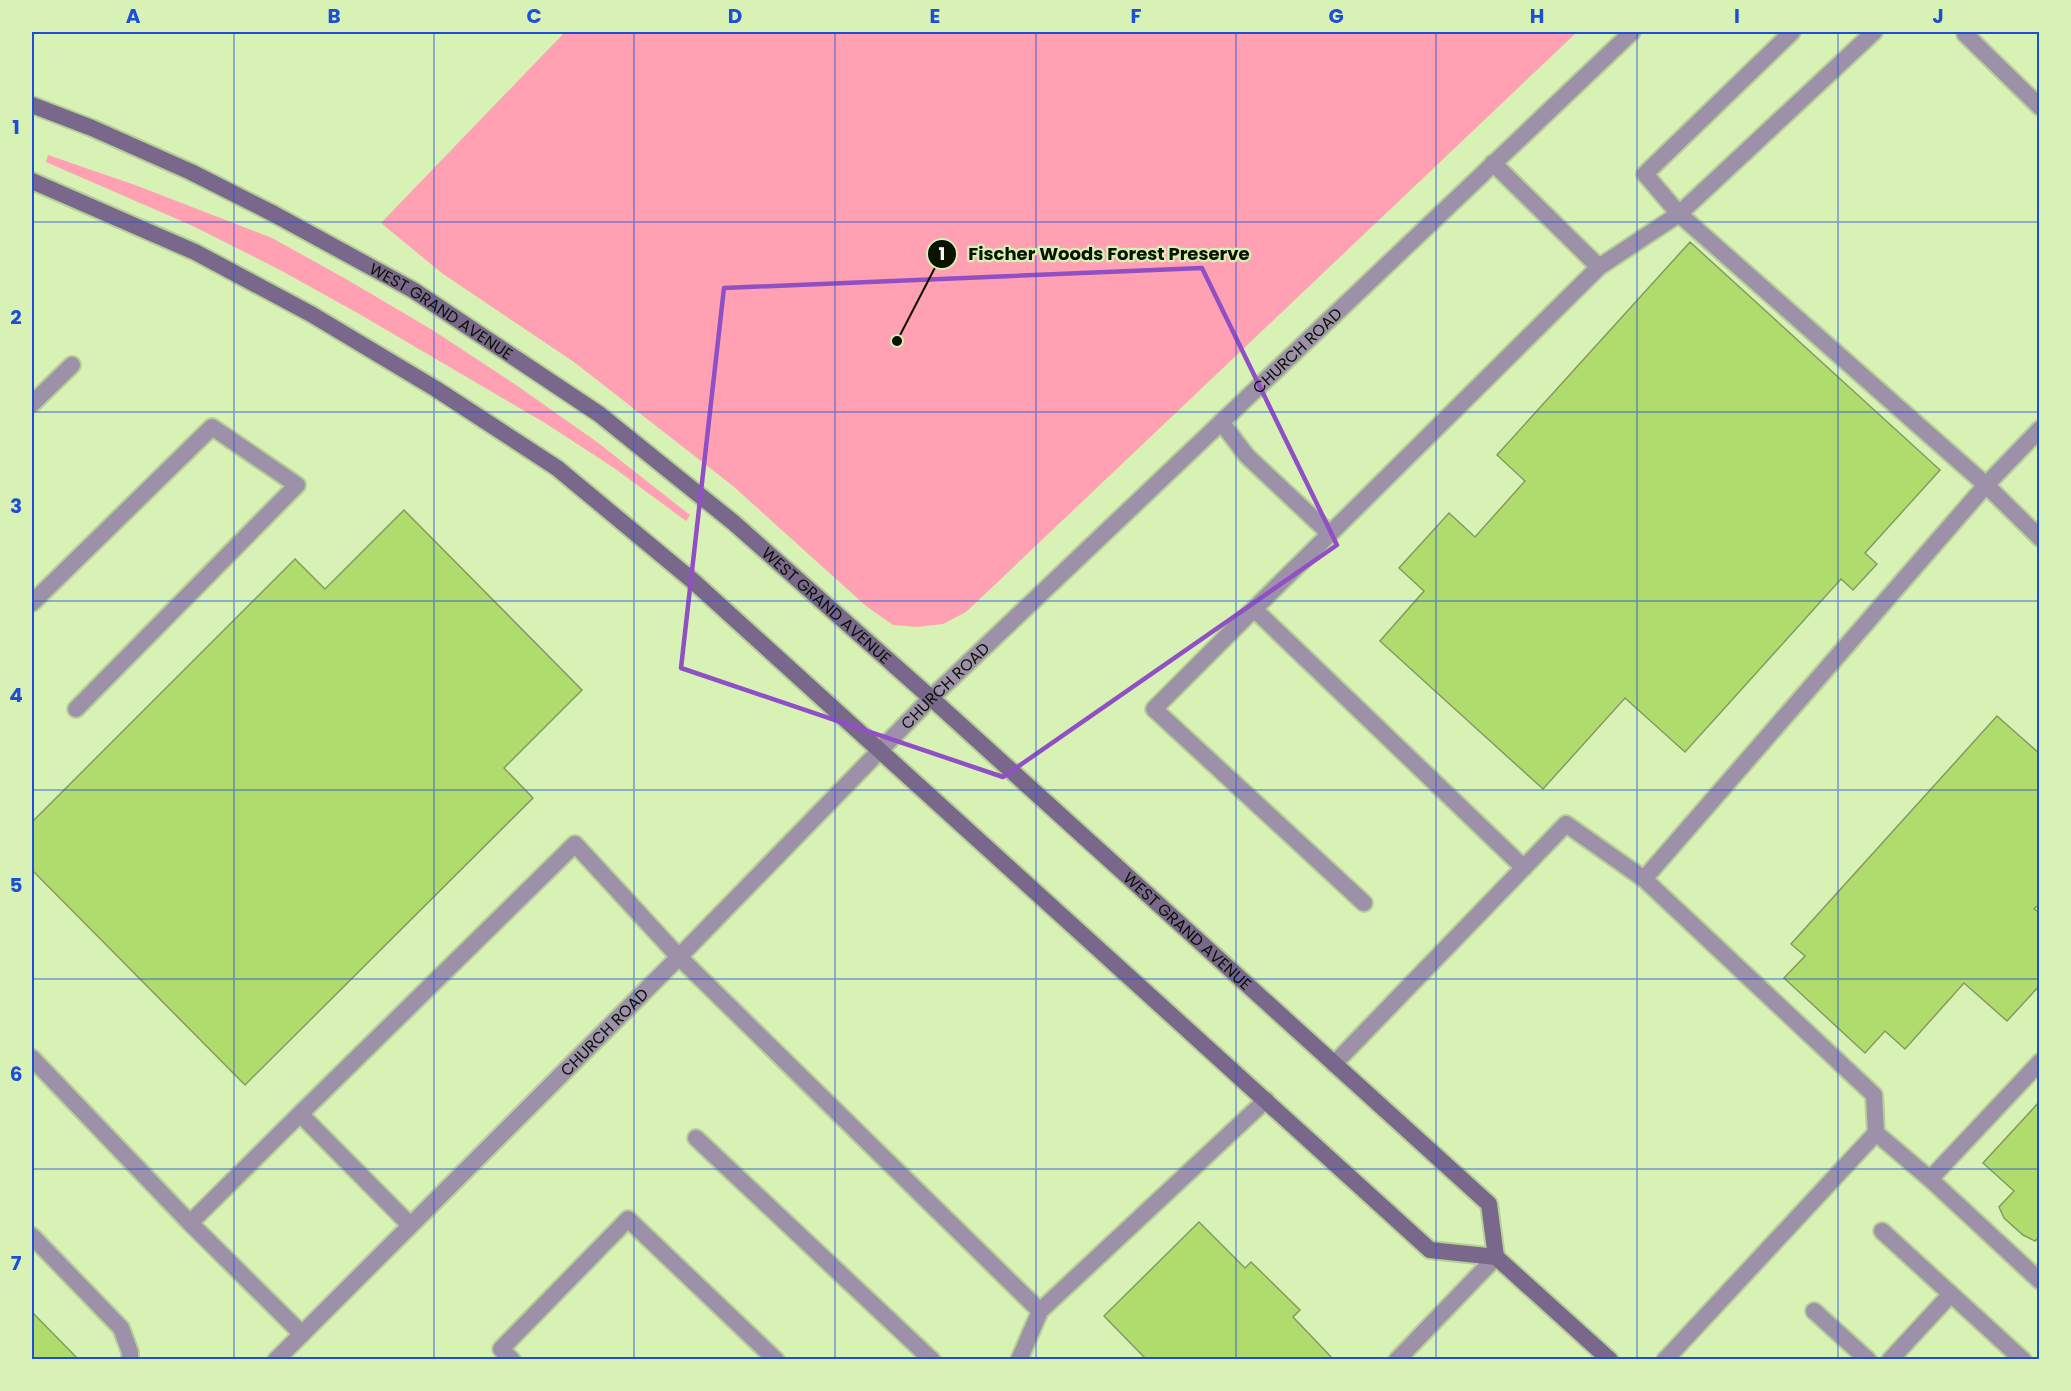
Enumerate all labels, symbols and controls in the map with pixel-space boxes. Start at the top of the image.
text: A [126,2,141,30]
text: B [327,2,341,30]
text: C [526,2,542,30]
text: D [728,2,742,30]
text: E [930,2,940,30]
text: F [1131,2,1142,30]
text: G [1328,2,1344,30]
text: H [1530,2,1544,30]
text: I [1734,2,1740,30]
text: J [1932,2,1944,30]
text: 1 [12,113,20,141]
callout: Fischer Woods Forest Preserve [927,236,1262,272]
text: 1 [939,241,945,266]
text: Fischer Woods Forest Preserve [968,241,1250,266]
street label: WEST GRAND AVENUE [365,257,518,365]
street label: CHURCH ROAD [1247,302,1347,399]
text: 2 [10,303,22,331]
text: 3 [10,492,22,520]
street label: WEST GRAND AVENUE [757,542,896,669]
street label: CHURCH ROAD [895,637,995,734]
text: 4 [9,681,23,709]
street label: WEST GRAND AVENUE [1118,866,1257,995]
text: 5 [10,871,23,899]
street label: CHURCH ROAD [555,983,653,1081]
text: 6 [10,1060,22,1088]
text: 7 [11,1249,22,1277]

